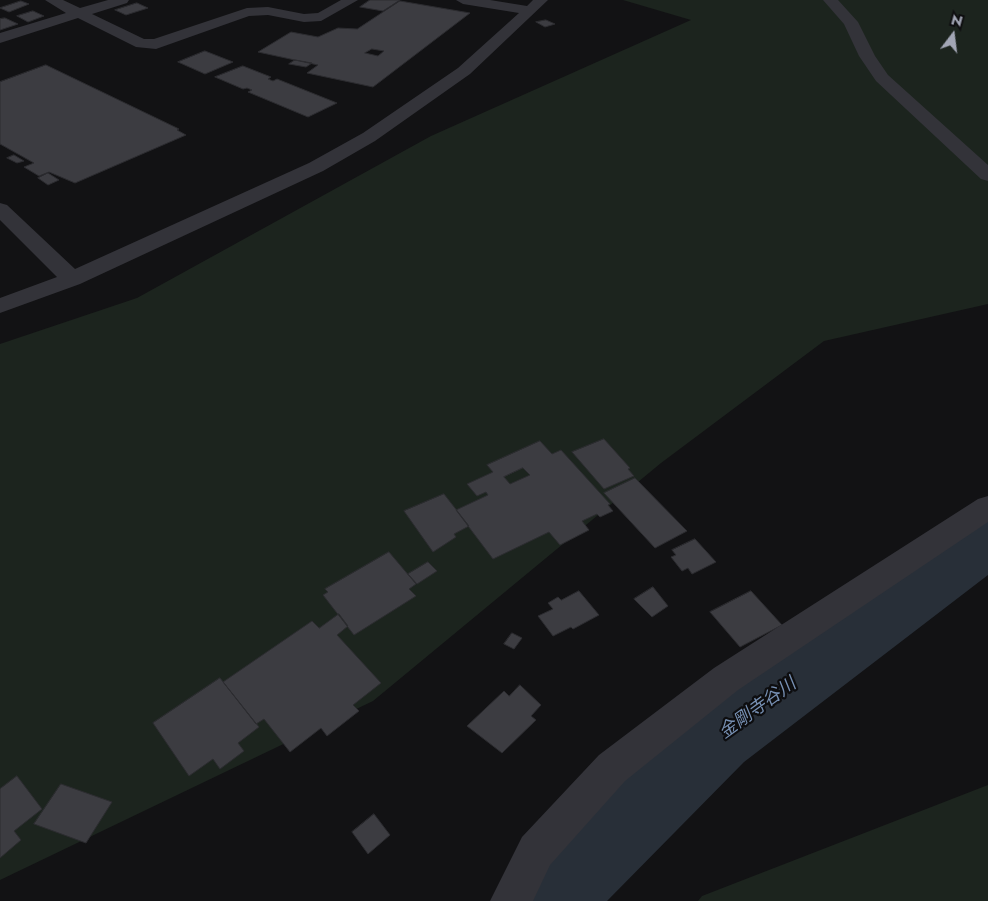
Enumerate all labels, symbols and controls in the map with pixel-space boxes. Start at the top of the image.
text: N [949,9,965,32]
north arrow [928,10,978,60]
water label: 金剛寺谷川 [715,674,801,744]

